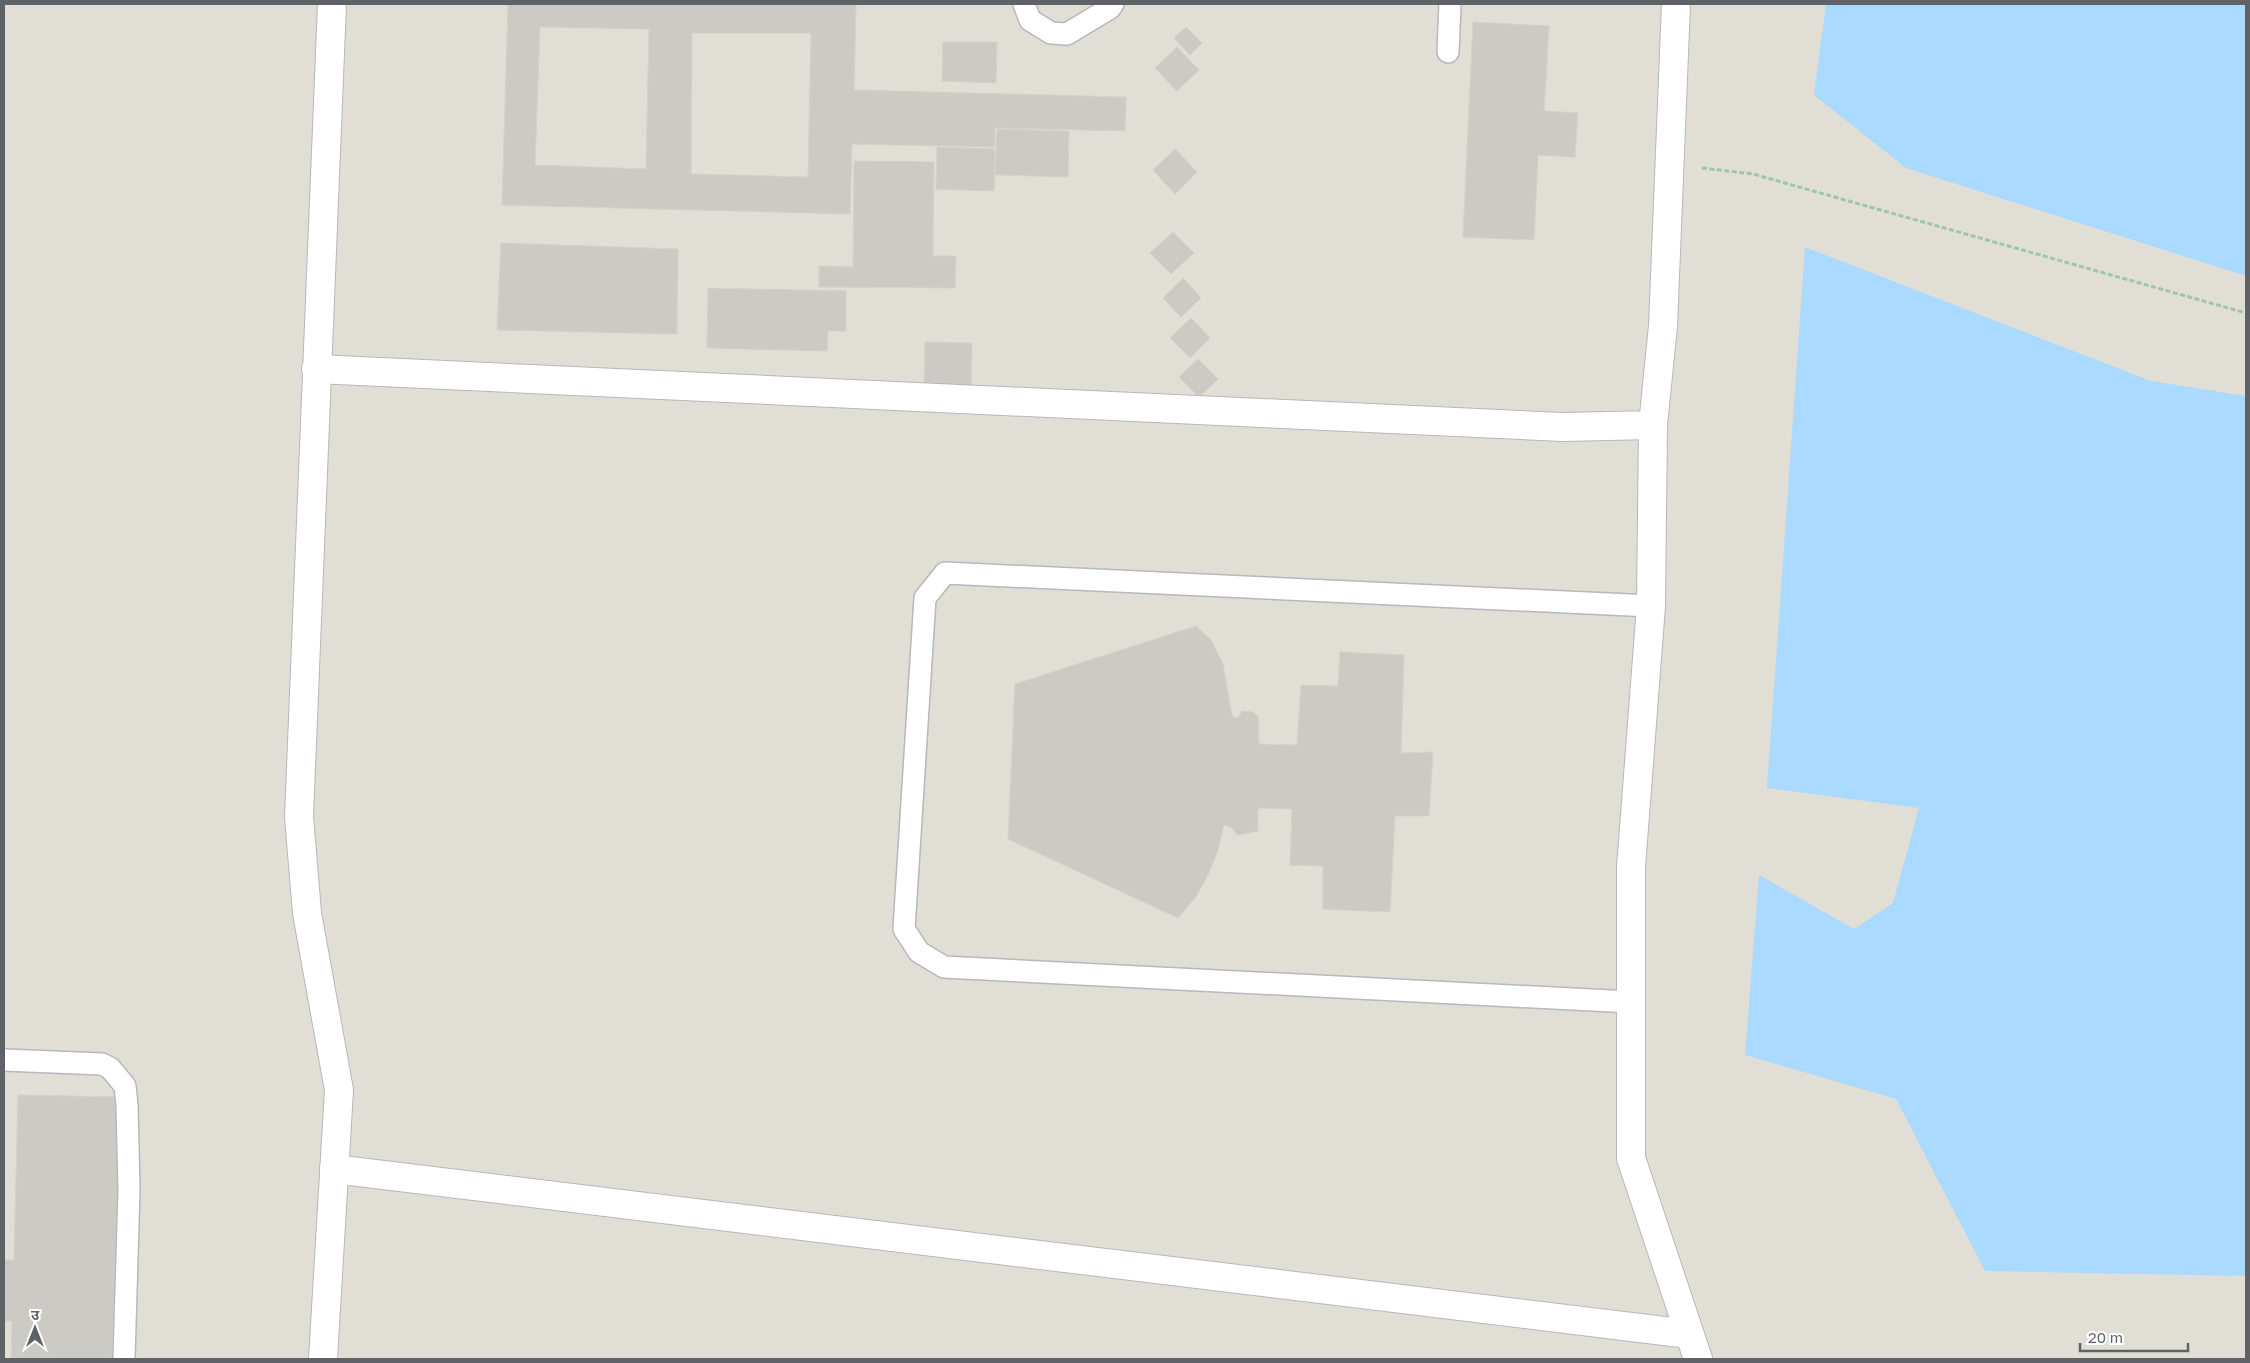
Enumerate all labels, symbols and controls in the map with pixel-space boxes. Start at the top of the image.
north arrow [10,1303,60,1353]
text: उ [31,1306,40,1323]
scale bar [2080,1320,2188,1352]
text: 20 m [2088,1328,2123,1346]

